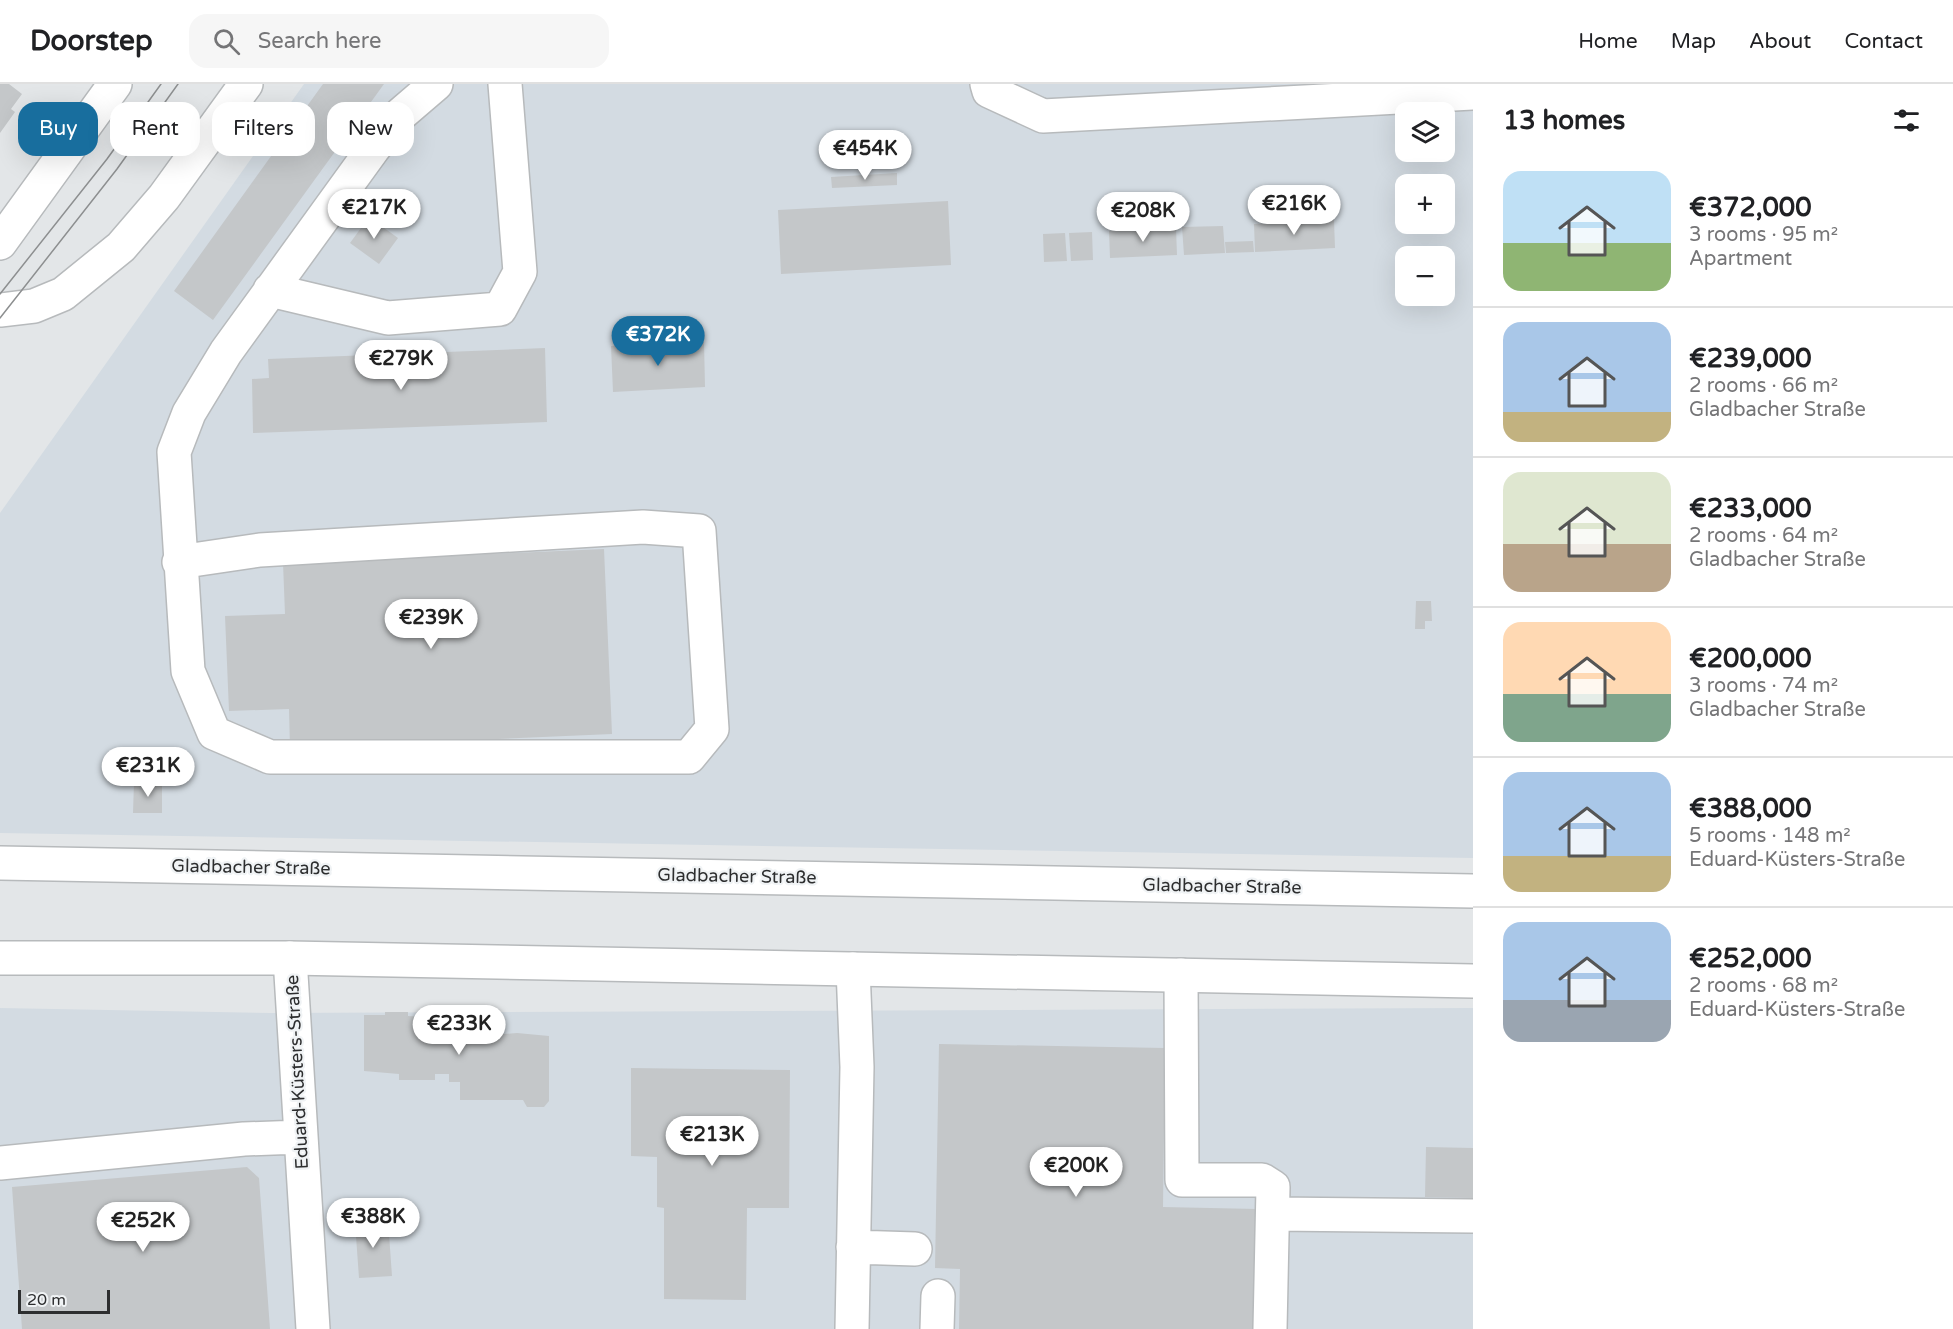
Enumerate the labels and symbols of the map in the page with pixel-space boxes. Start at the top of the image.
pin: €454K [823,130,907,181]
pin: €216K [1252,185,1336,236]
pin: €217K [332,189,416,240]
pin: €208K [1101,192,1185,243]
pin: €372K [616,316,700,367]
pin: €279K [359,340,443,391]
pin: €239K [389,599,473,650]
pin: €231K [106,747,190,798]
street label: Gladbacher Straße [171,855,331,879]
street label: Gladbacher Straße [657,864,817,888]
street label: Gladbacher Straße [1142,874,1302,898]
street label: Eduard-Küsters-Straße [281,974,313,1170]
pin: €233K [417,1005,501,1056]
pin: €213K [670,1116,754,1167]
pin: €200K [1034,1147,1118,1198]
pin: €388K [331,1198,415,1249]
pin: €252K [101,1202,185,1253]
scale bar [18,1287,110,1314]

